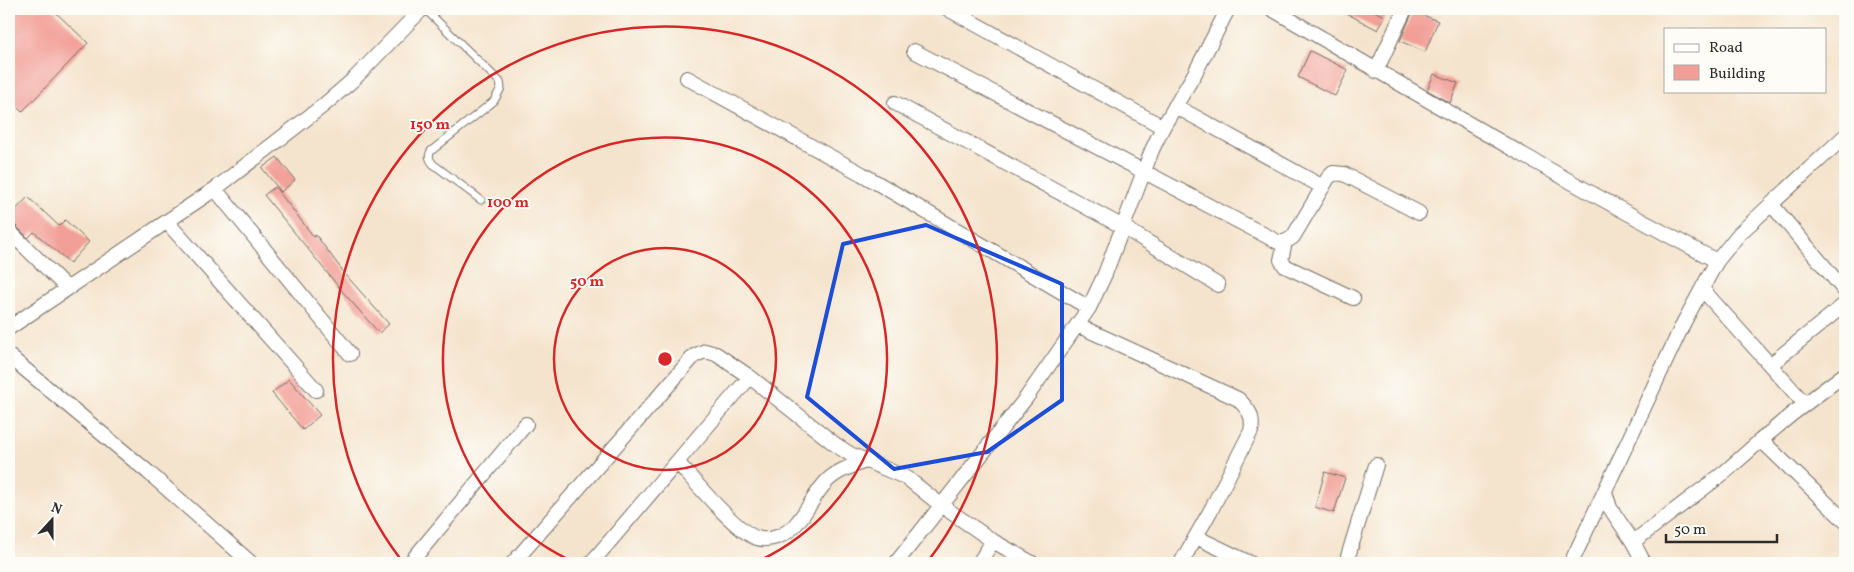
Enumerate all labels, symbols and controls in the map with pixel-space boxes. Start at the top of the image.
legend [1664,28,1826,92]
text: Road [1709,38,1743,59]
text: Building [1709,64,1766,85]
text: 150 m [410,115,450,136]
text: 100 m [487,193,530,214]
text: 50 m [570,272,604,293]
centre of rings [656,350,674,368]
north arrow [28,494,78,544]
text: N [48,499,64,520]
scale bar [1666,512,1778,544]
text: 50 m [1674,520,1706,541]

